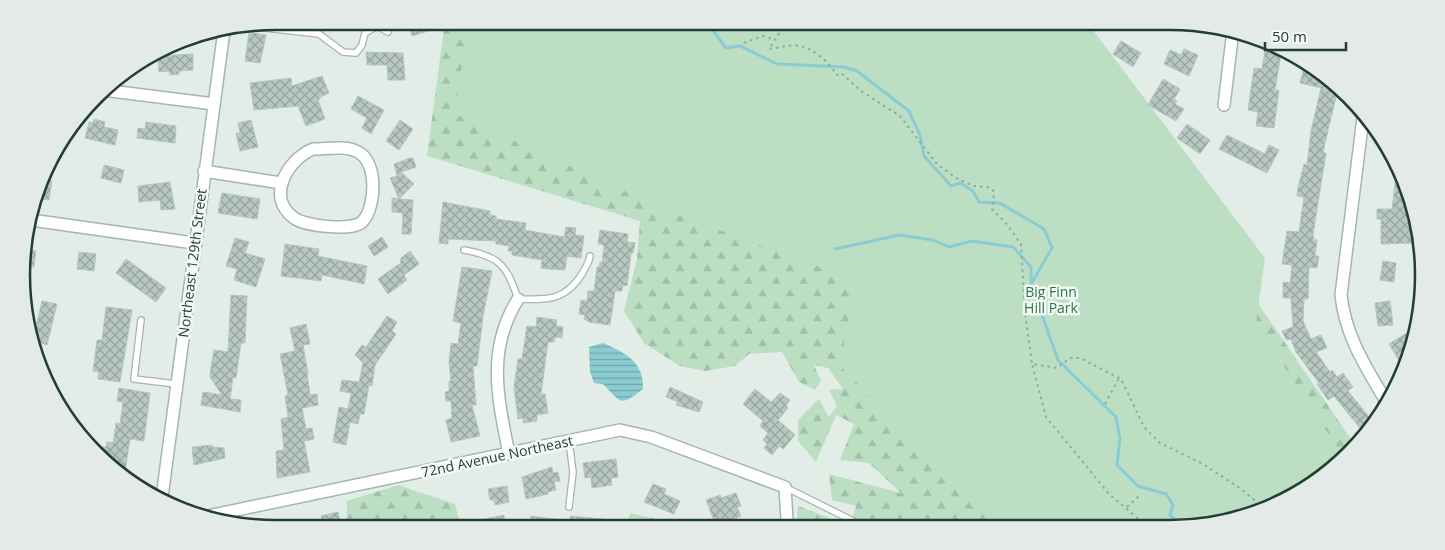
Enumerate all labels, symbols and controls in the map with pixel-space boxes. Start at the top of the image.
scale bar [1265,20,1346,52]
text: 50 m [1272,26,1307,46]
street label: Northeast 129th Street [173,188,211,338]
park label: Big Finn Hill Park [1024,282,1079,317]
street label: 72nd Avenue Northeast [419,431,575,481]

